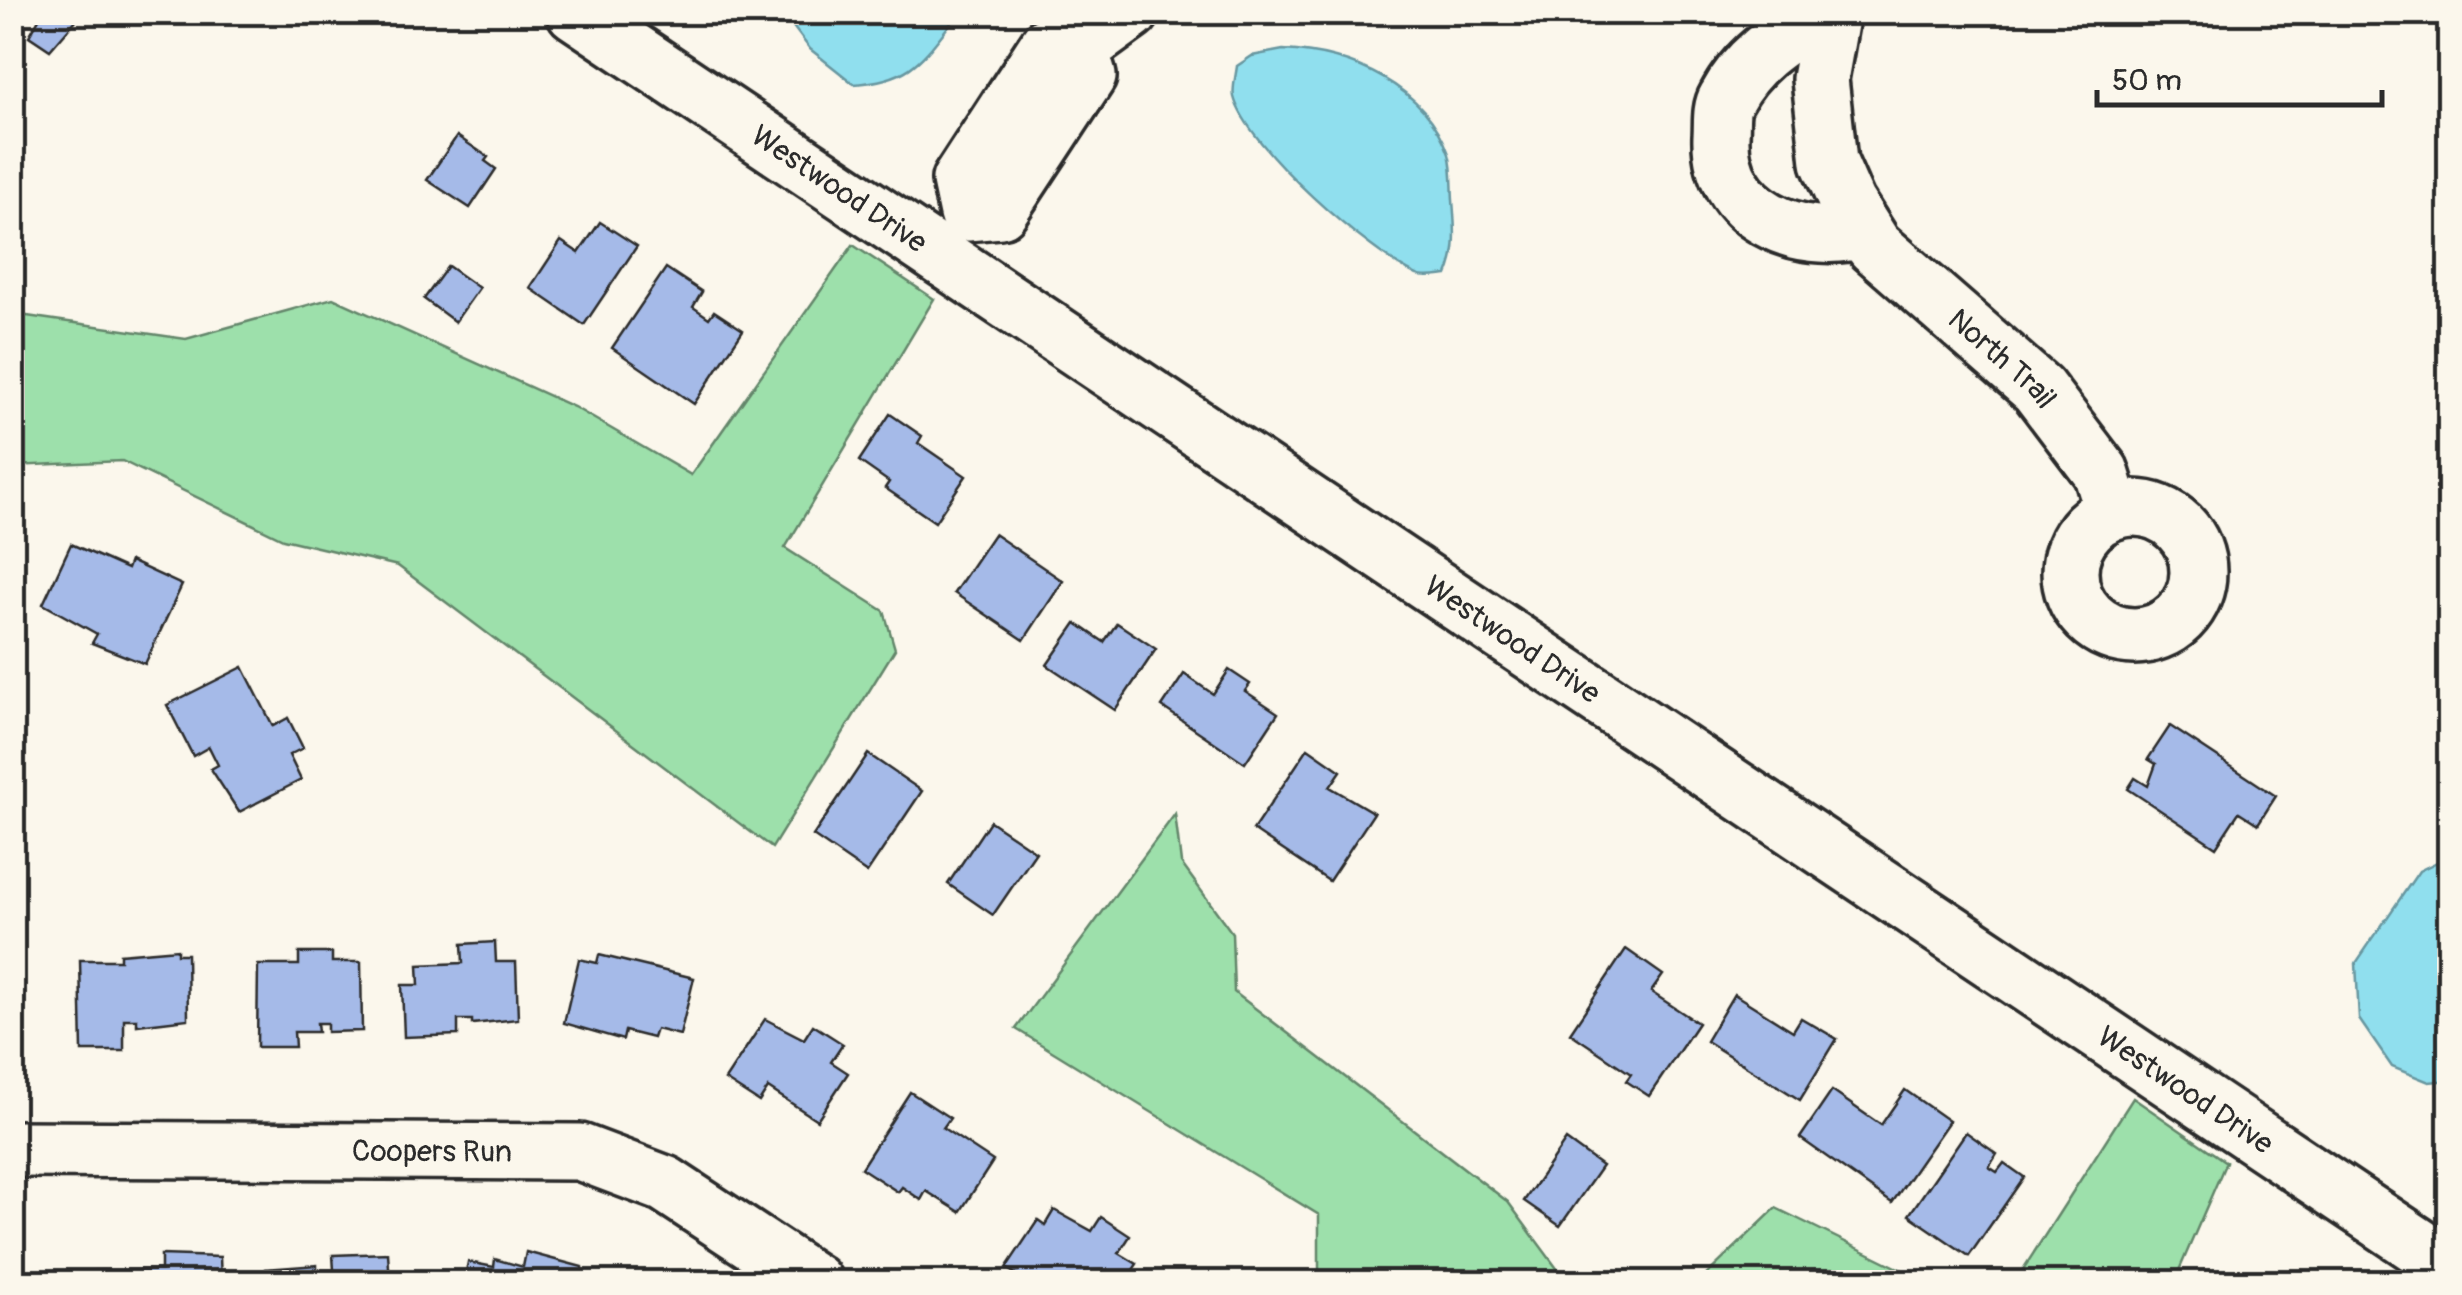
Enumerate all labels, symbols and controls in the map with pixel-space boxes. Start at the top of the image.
scale bar [2097,45,2382,107]
text: 50 m [2112,62,2182,99]
street label: Westwood Drive [744,117,934,261]
street label: North Trail [1940,301,2064,416]
street label: Westwood Drive [1417,568,1607,712]
street label: Westwood Drive [2090,1018,2280,1163]
street label: Coopers Run [352,1133,512,1171]

